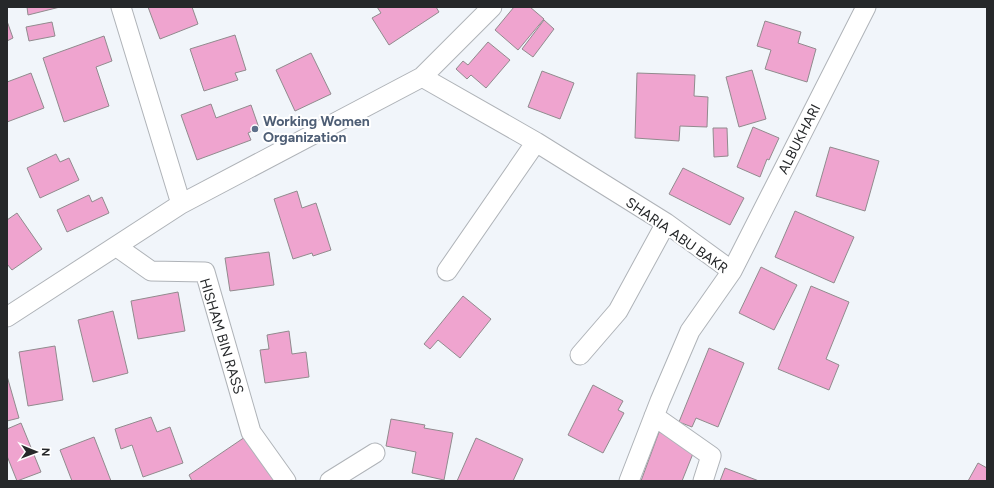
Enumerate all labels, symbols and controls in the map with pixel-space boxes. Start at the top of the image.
street label: ALBUKHARI [775,101,824,177]
place label: Working Women Organization [263,113,370,146]
marker: Working Women Organization [250,124,260,134]
street label: SHARIA ABU BAKR [622,194,731,277]
street label: HISHAM BIN RASS [196,276,247,396]
north arrow [16,432,56,472]
text: N [39,448,52,457]

